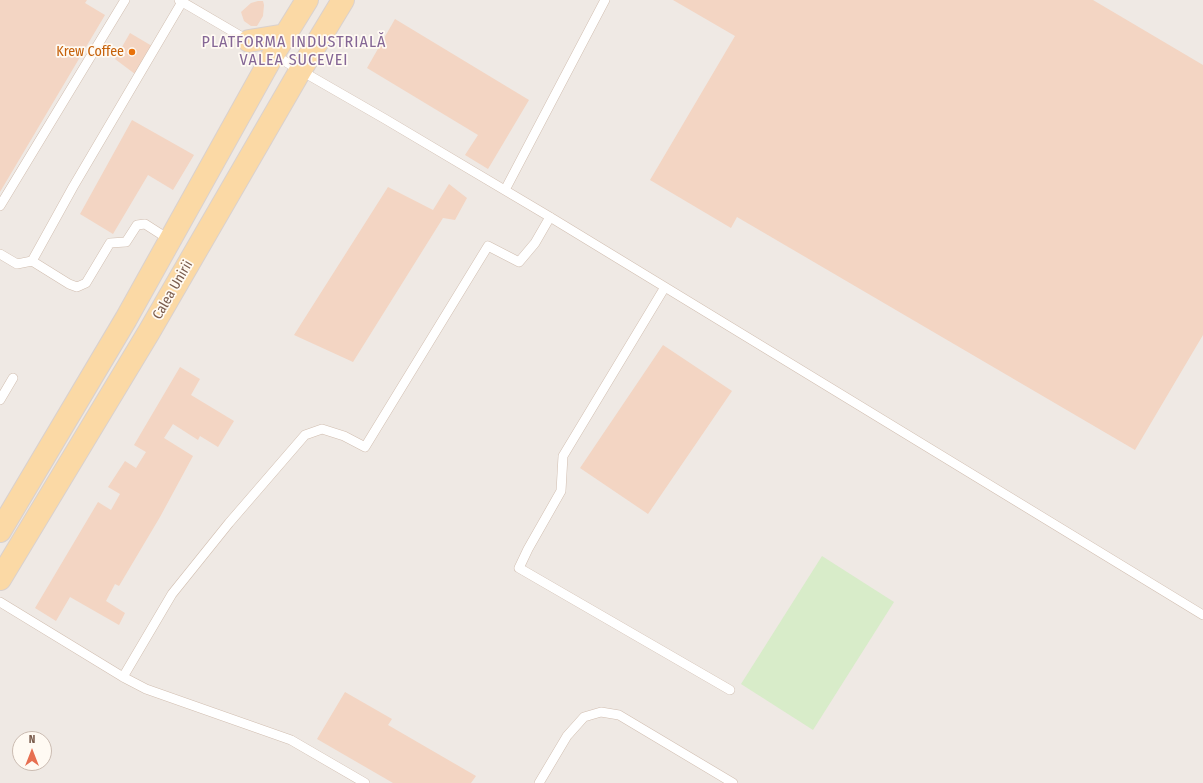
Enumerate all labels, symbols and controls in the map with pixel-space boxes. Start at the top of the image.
district label: PLATFORMA INDUSTRIALĂ VALEA SUCEVEI [202,33,386,71]
place label: Krew Coffee [56,44,124,60]
marker: Krew Coffee [127,47,137,57]
street label: Calea Unirii [149,258,197,322]
north arrow [12,731,52,771]
text: N [29,733,35,746]

